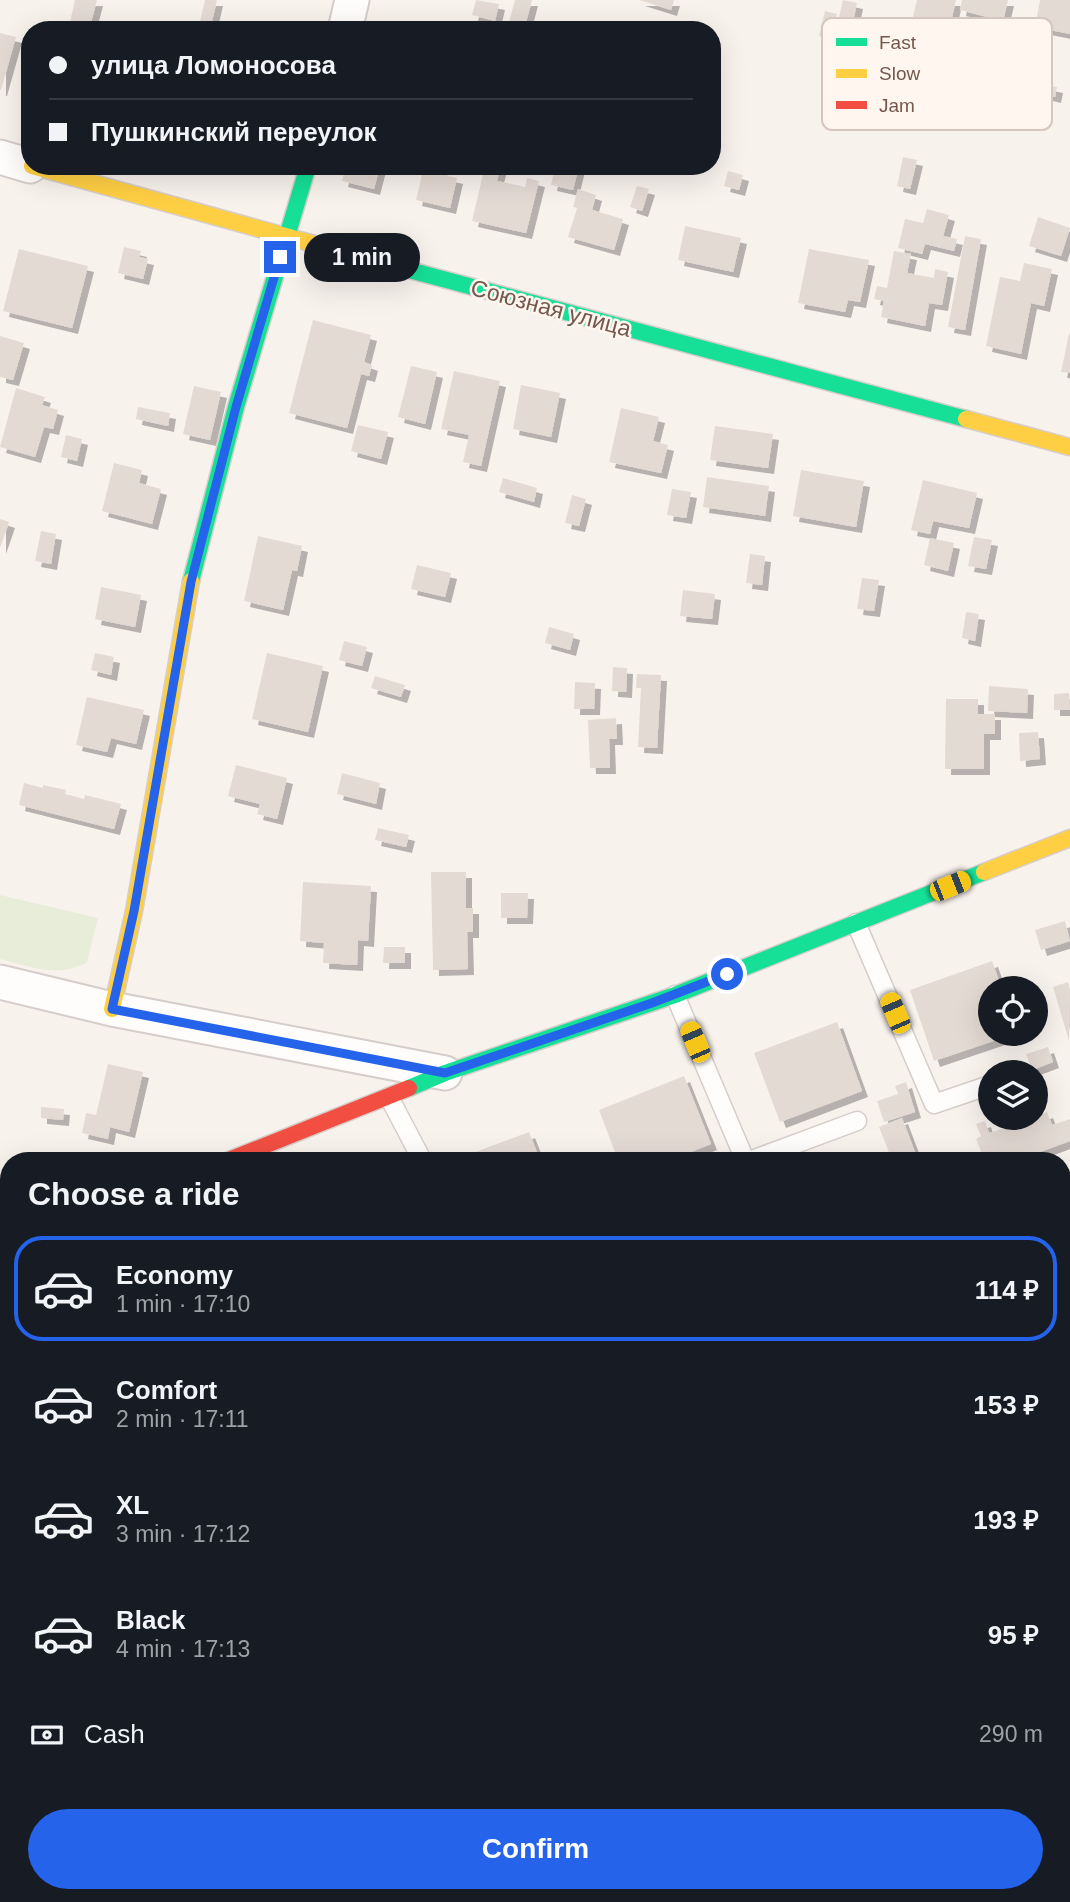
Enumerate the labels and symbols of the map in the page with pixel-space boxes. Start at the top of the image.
legend [822,18,1052,130]
text: Fast [879,32,917,53]
text: Slow [879,63,920,84]
text: Jam [879,95,915,116]
callout: 1 min [304,232,420,282]
route end [264,241,296,273]
street label: Союзная улица [468,274,634,342]
car [927,868,974,904]
route start [711,958,743,990]
car [878,990,913,1036]
car [678,1019,713,1065]

